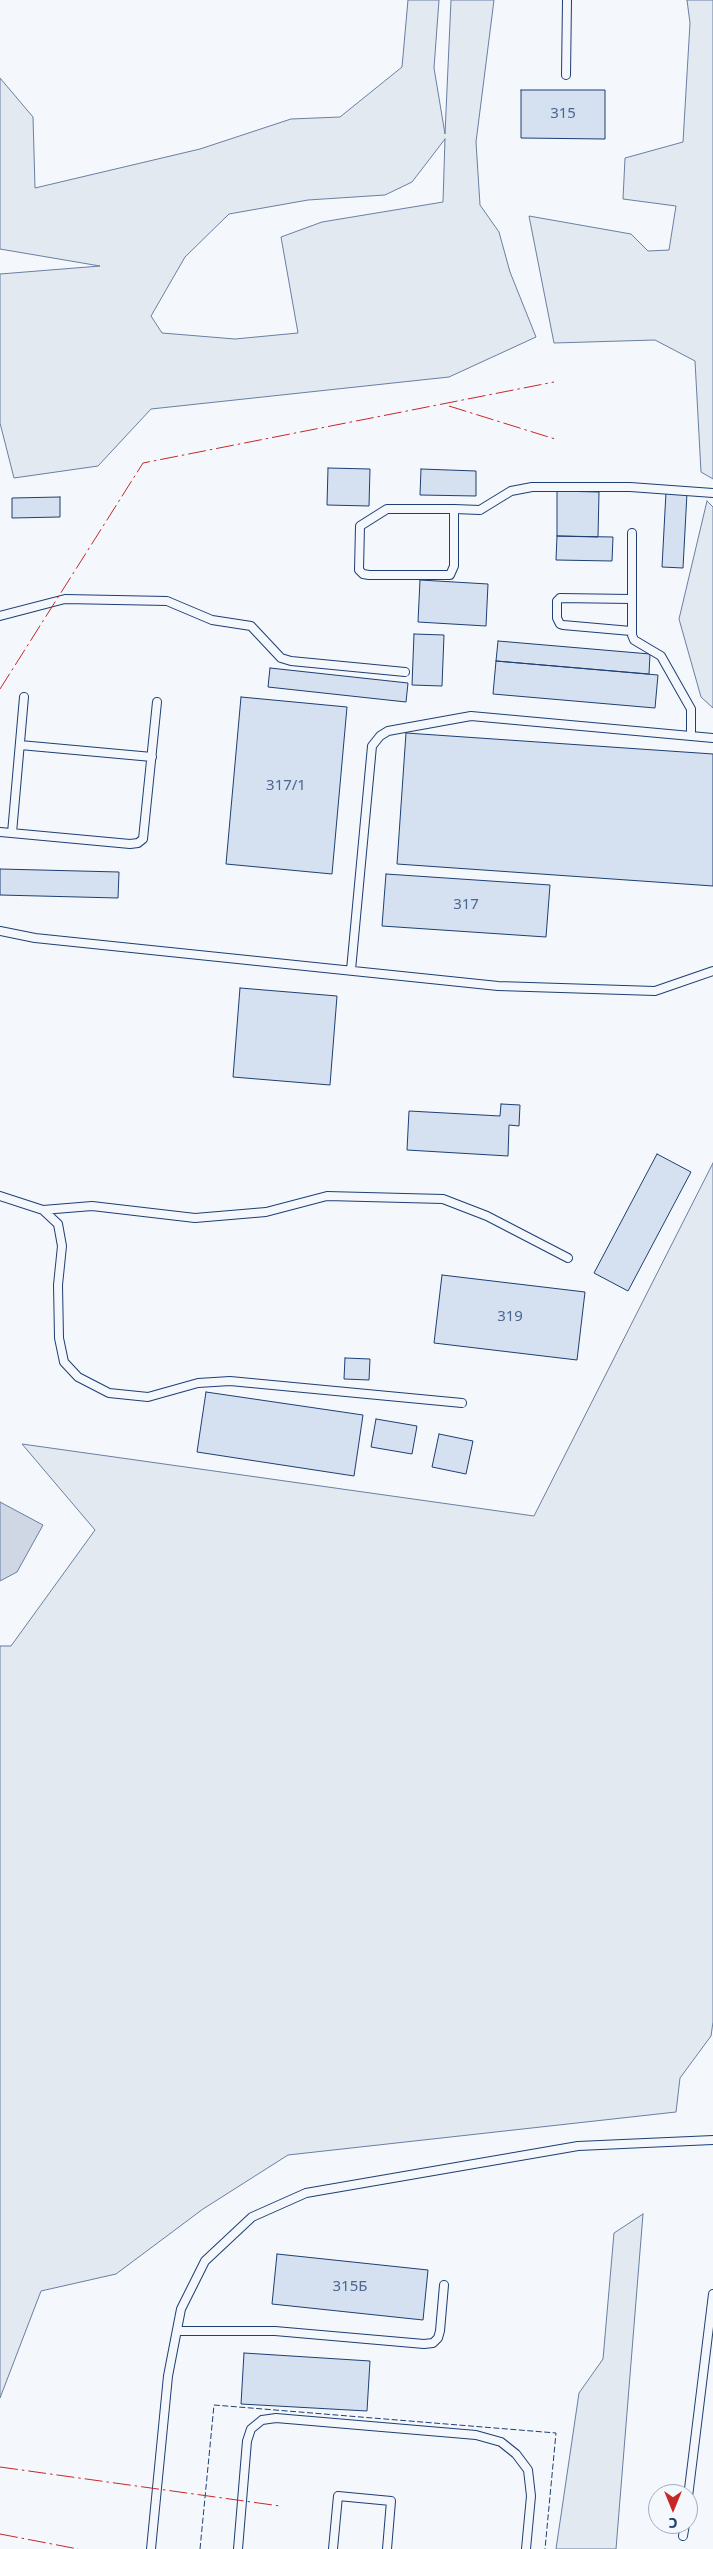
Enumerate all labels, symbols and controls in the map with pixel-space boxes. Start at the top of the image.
house number: 315 [550,105,576,123]
house number: 317/1 [266,777,306,795]
house number: 317 [453,896,479,914]
house number: 319 [497,1308,523,1326]
house number: 315Б [333,2278,367,2296]
north arrow [648,2484,698,2534]
text: С [668,2514,678,2533]

